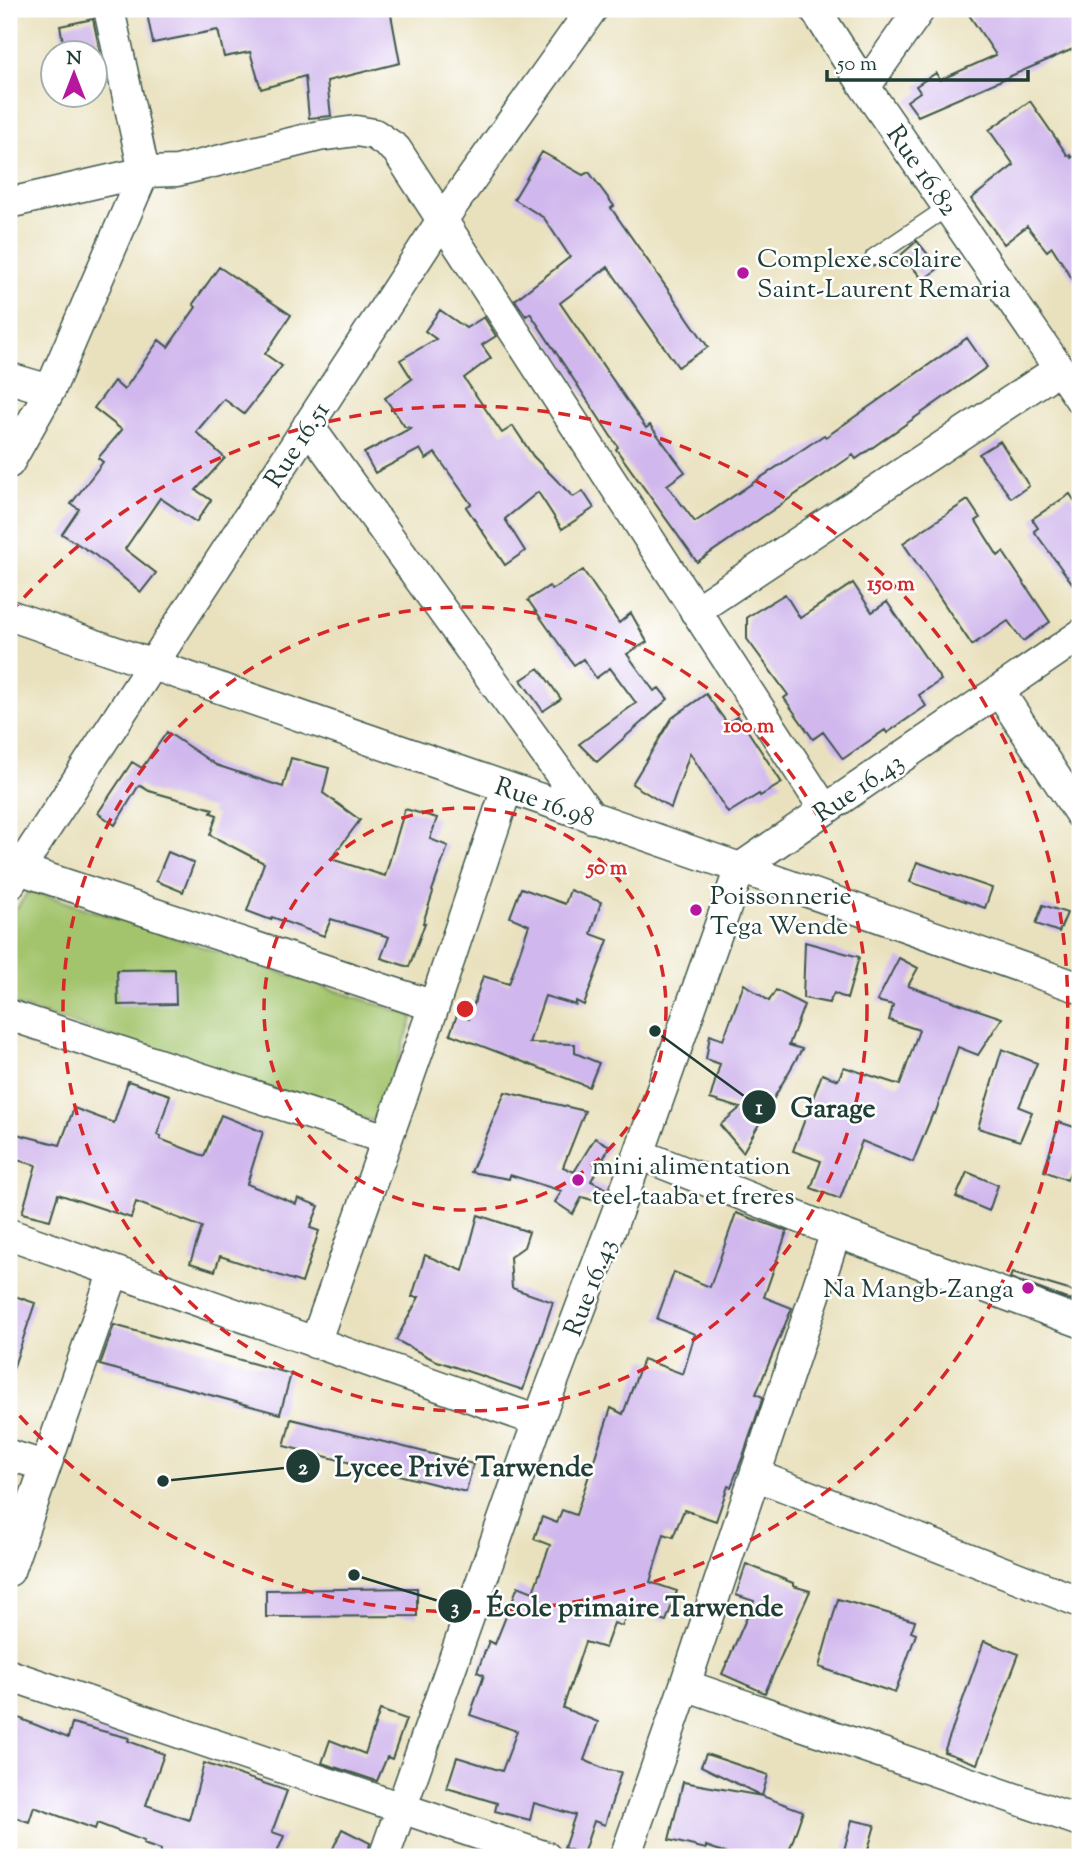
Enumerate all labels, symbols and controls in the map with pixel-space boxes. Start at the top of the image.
north arrow [38,38,108,108]
scale bar [827,38,1028,82]
text: N [66,46,82,73]
text: 50 m [836,50,877,80]
street label: Rue 16.82 [876,119,966,224]
place label: Complexe scolaire Saint-Laurent Remaria [757,242,1011,309]
marker: Complexe scolaire Saint-Laurent Remaria [735,265,751,281]
street label: Rue 16.51 [256,395,340,496]
text: 150 m [867,570,915,600]
text: 100 m [724,712,775,742]
street label: Rue 16.43 [807,745,912,833]
street label: Rue 16.98 [489,769,599,838]
text: 50 m [585,854,628,884]
place label: Poissonnerie Tega Wende [710,879,852,946]
marker: Poissonnerie Tega Wende [688,902,704,918]
centre of rings [453,997,477,1021]
callout: Garage [741,1083,889,1132]
text: Garage [790,1090,876,1130]
text: 1 [755,1094,763,1124]
place label: mini alimentation teel-taaba et freres [592,1149,794,1216]
marker: mini alimentation teel-taaba et freres [570,1172,586,1188]
street label: Rue 16.43 [556,1234,627,1342]
place label: Na Mangb-Zanga [823,1272,1014,1309]
marker: Na Mangb-Zanga [1020,1280,1036,1296]
callout: Lycee Privé Tarwende [286,1442,608,1491]
text: Lycee Privé Tarwende [334,1449,594,1489]
text: 2 [298,1454,308,1484]
callout: École primaire Tarwende [437,1582,797,1631]
text: École primaire Tarwende [487,1589,783,1629]
text: 3 [451,1594,459,1624]

